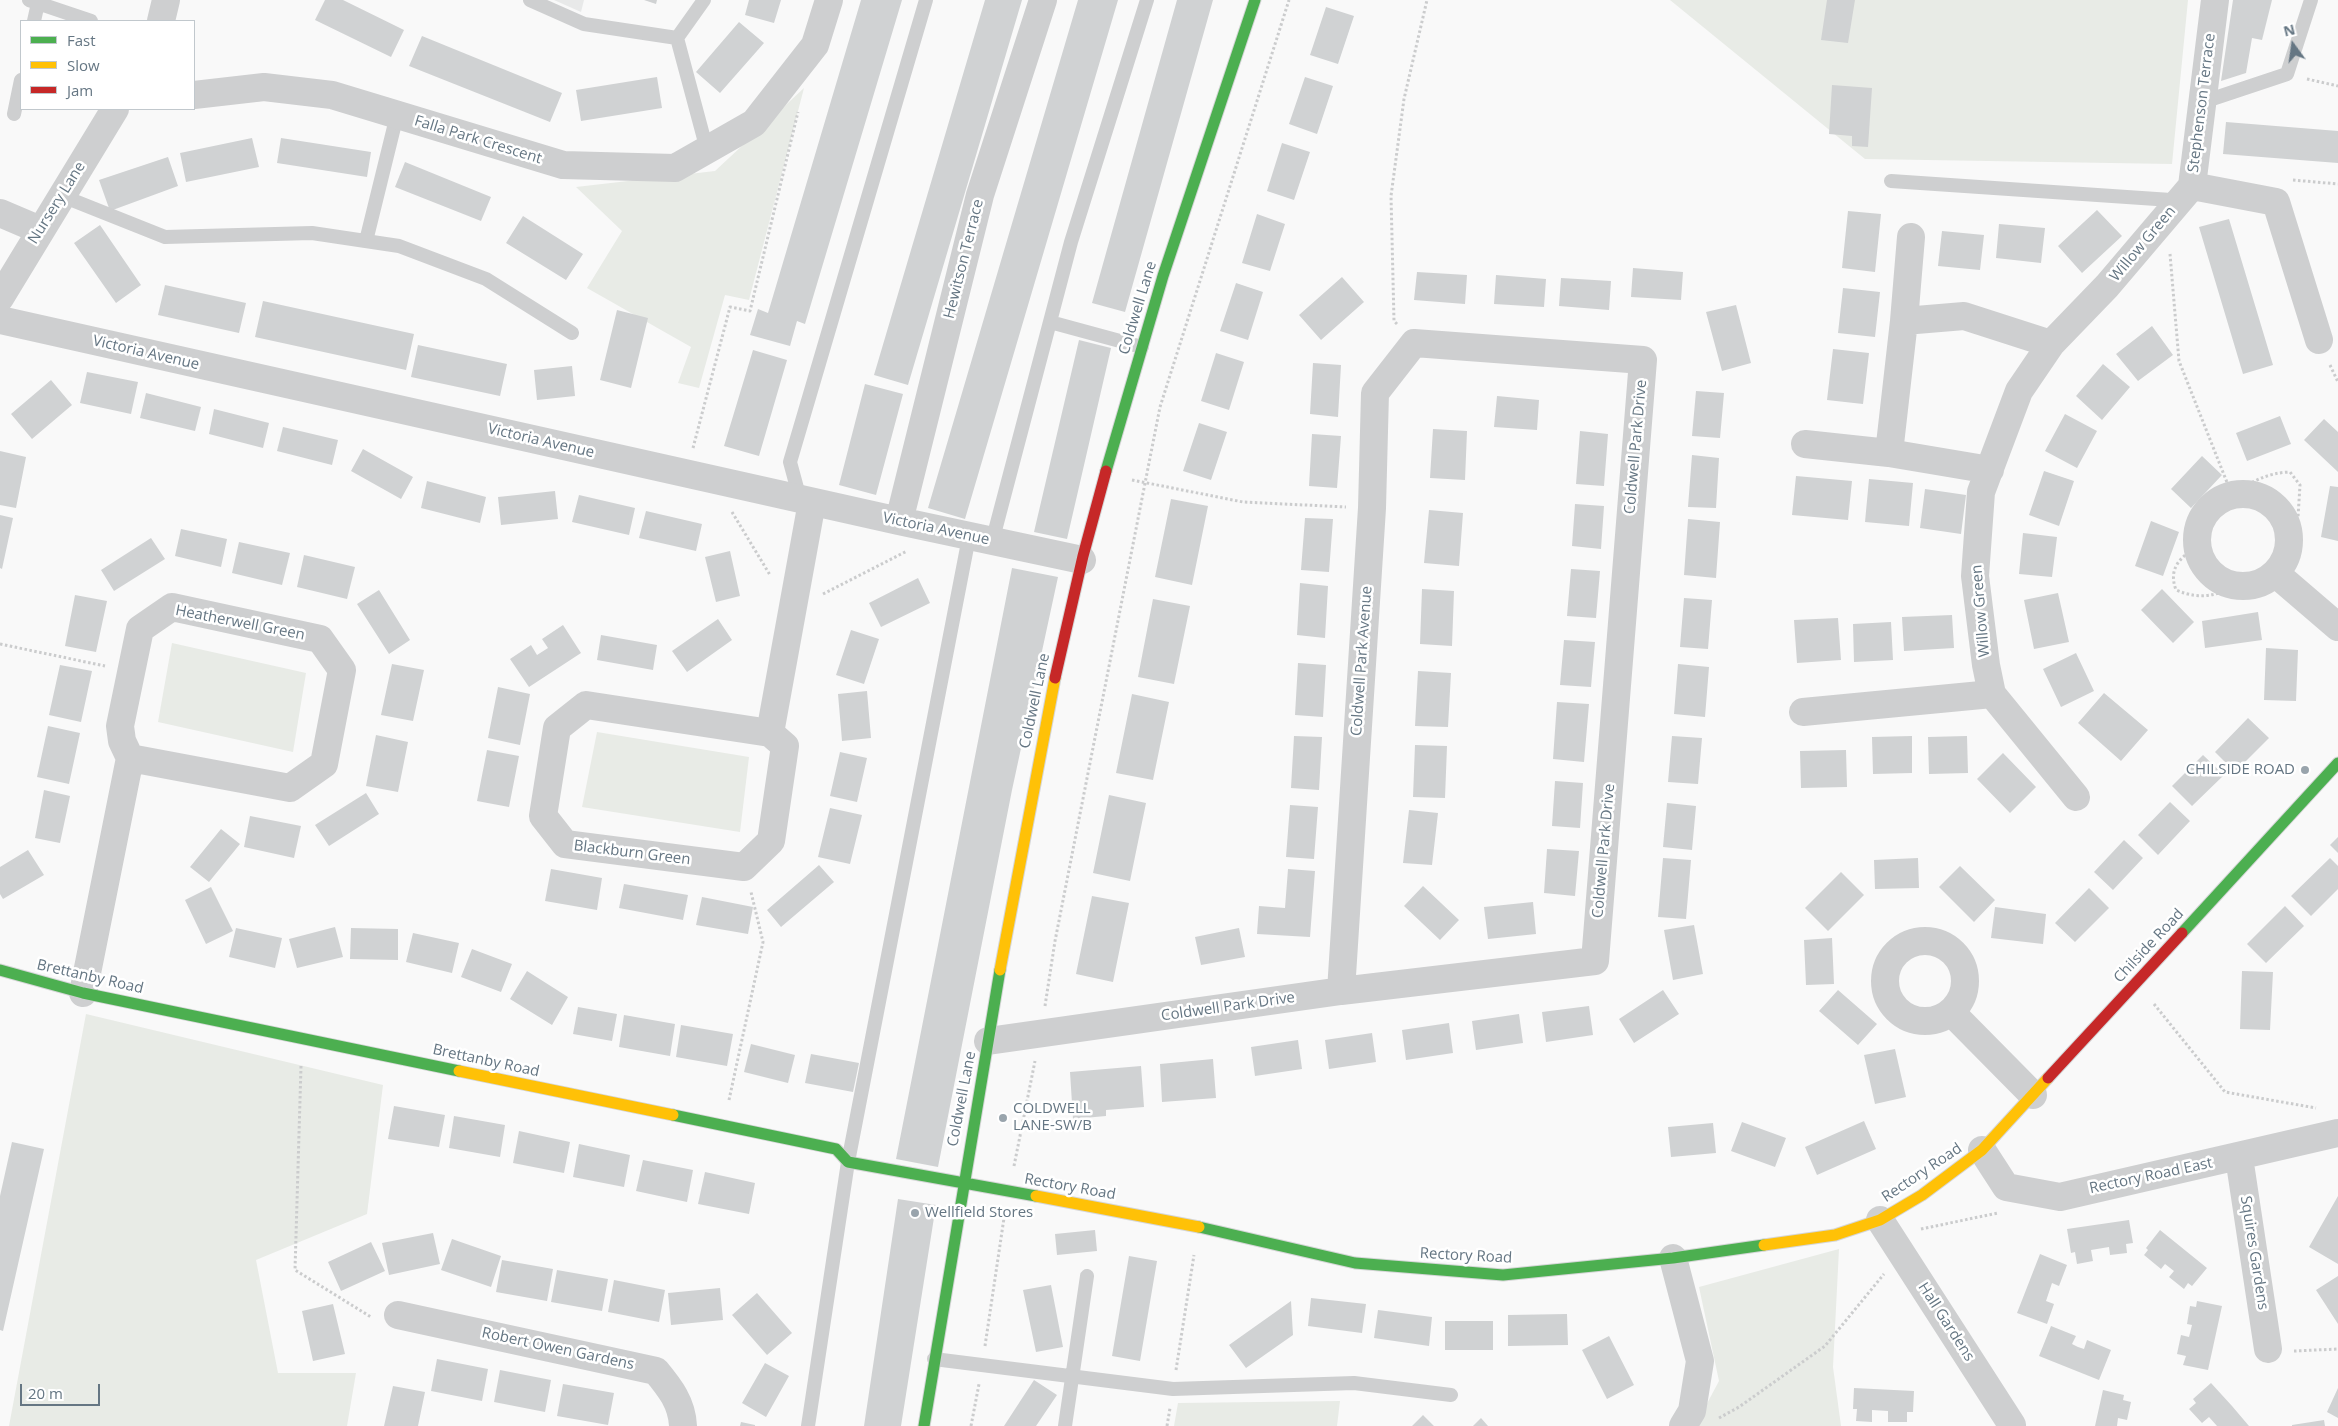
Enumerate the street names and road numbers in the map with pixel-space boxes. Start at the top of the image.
street label: Stephenson Terrace [2185,32,2219,174]
street label: Falla Park Crescent [412,112,544,168]
street label: Nursery Lane [25,159,89,247]
street label: Hewitson Terrace [940,197,988,321]
street label: Willow Green [2106,203,2180,285]
street label: Coldwell Lane [1115,259,1161,357]
street label: Victoria Avenue [91,332,201,374]
street label: Coldwell Park Drive [1621,379,1651,515]
street label: Victoria Avenue [486,420,596,462]
street label: Victoria Avenue [881,509,991,549]
street label: Willow Green [1968,564,1994,658]
street label: Coldwell Park Avenue [1348,585,1376,737]
street label: Heatherwell Green [174,602,306,644]
street label: Coldwell Lane [1016,652,1054,750]
street label: Coldwell Park Drive [1589,783,1619,919]
street label: Blackburn Green [573,837,691,869]
street label: Chilside Road [2110,905,2188,987]
street label: Brettanby Road [35,956,145,998]
street label: Coldwell Park Drive [1160,989,1296,1025]
street label: Brettanby Road [431,1041,541,1081]
street label: Coldwell Lane [944,1050,980,1148]
street label: Rectory Road [1879,1140,1965,1206]
street label: Rectory Road East [2088,1154,2214,1198]
street label: Rectory Road [1023,1170,1117,1204]
street label: Squires Gardens [2236,1195,2272,1311]
street label: Rectory Road [1419,1245,1513,1267]
street label: Hall Gardens [1914,1279,1978,1365]
street label: Robert Owen Gardens [480,1324,636,1374]

